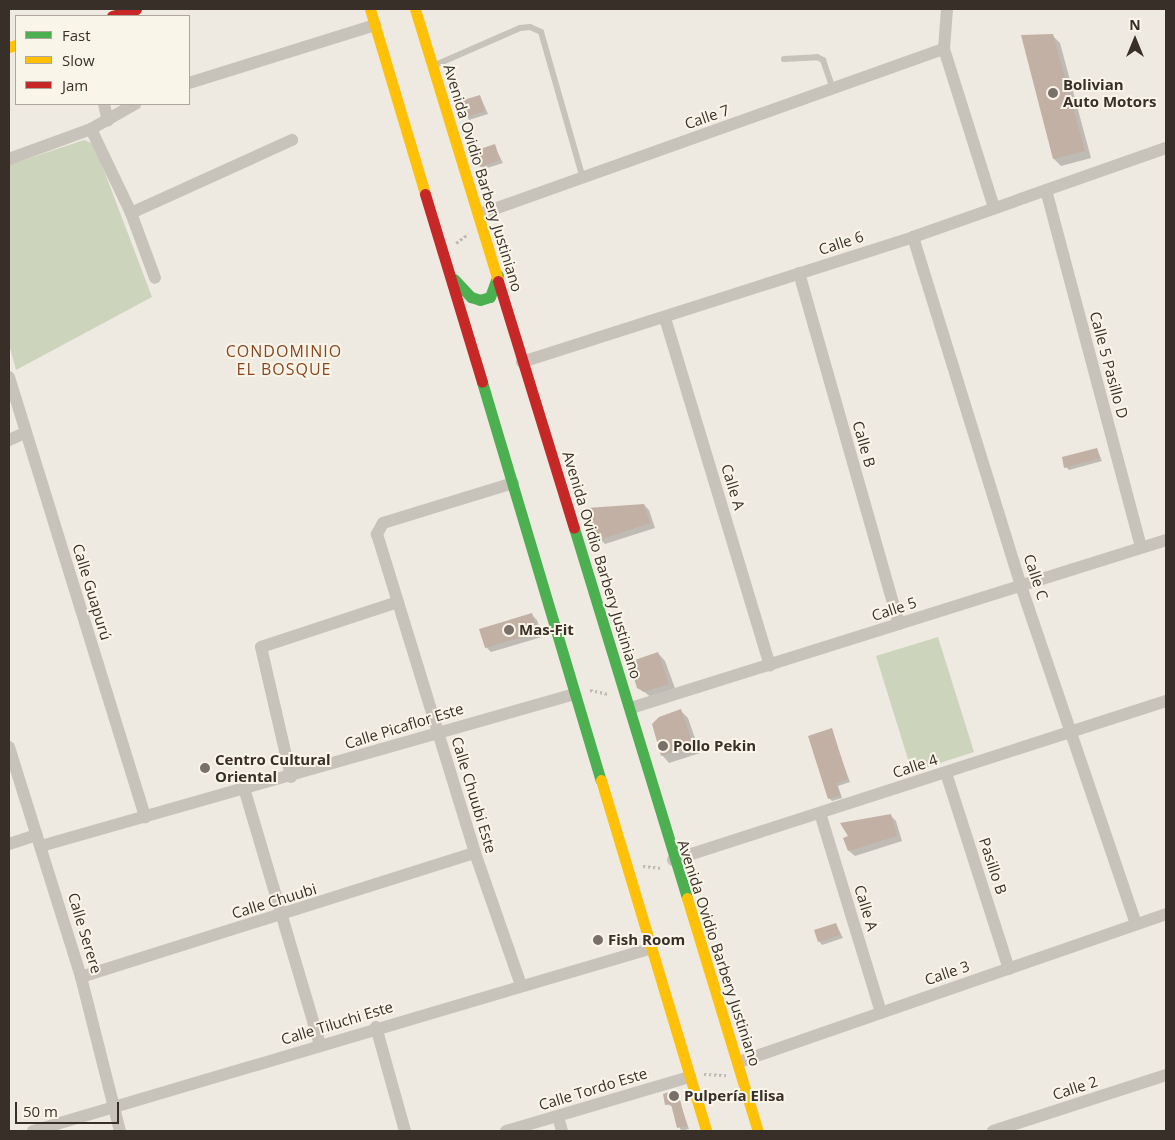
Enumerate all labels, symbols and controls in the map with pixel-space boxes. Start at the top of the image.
legend [15,15,190,105]
north arrow [1110,15,1160,65]
text: N [1129,15,1141,34]
text: Fast [62,25,91,45]
text: Slow [62,50,95,70]
street label: Avenida Ovidio Barbery Justiniano [440,62,526,294]
text: Jam [62,75,88,95]
place label: Bolivian Auto Motors [1063,75,1156,110]
marker: Bolivian Auto Motors [1047,87,1059,99]
street label: Calle 7 [682,101,732,133]
street label: Calle 6 [816,227,866,259]
street label: Calle 5 Pasillo D [1086,310,1132,420]
district label: CONDOMINIO EL BOSQUE [225,341,343,379]
street label: Calle B [849,419,879,469]
street label: Avenida Ovidio Barbery Justiniano [559,449,645,681]
street label: Calle A [717,462,749,512]
street label: Calle Guapurú [69,542,115,642]
street label: Calle C [1020,552,1052,602]
street label: Calle 5 [869,593,919,625]
place label: Mas-Fit [519,621,574,639]
marker: Mas-Fit [503,624,515,636]
street label: Calle Picaflor Este [342,699,466,753]
street label: Calle Chuubi Este [448,735,500,855]
place label: Pollo Pekin [673,737,756,755]
marker: Pollo Pekin [657,740,669,752]
place label: Centro Cultural Oriental [215,750,331,785]
street label: Calle 4 [890,750,940,782]
marker: Centro Cultural Oriental [199,762,211,774]
street label: Pasillo B [975,835,1011,897]
street label: Avenida Ovidio Barbery Justiniano [674,838,764,1068]
street label: Calle Chuubi [229,880,319,922]
street label: Calle A [850,883,882,933]
street label: Calle Serere [64,890,106,976]
place label: Fish Room [608,931,685,949]
marker: Fish Room [592,934,604,946]
street label: Calle 3 [922,957,972,989]
street label: Calle Tiluchi Este [279,997,395,1049]
street label: Calle Tordo Este [537,1064,649,1114]
street label: Calle 2 [1050,1072,1100,1104]
place label: Pulpería Elisa [684,1087,785,1105]
marker: Pulpería Elisa [668,1090,680,1102]
scale bar [18,1092,121,1124]
text: 50 m [23,1101,58,1121]

